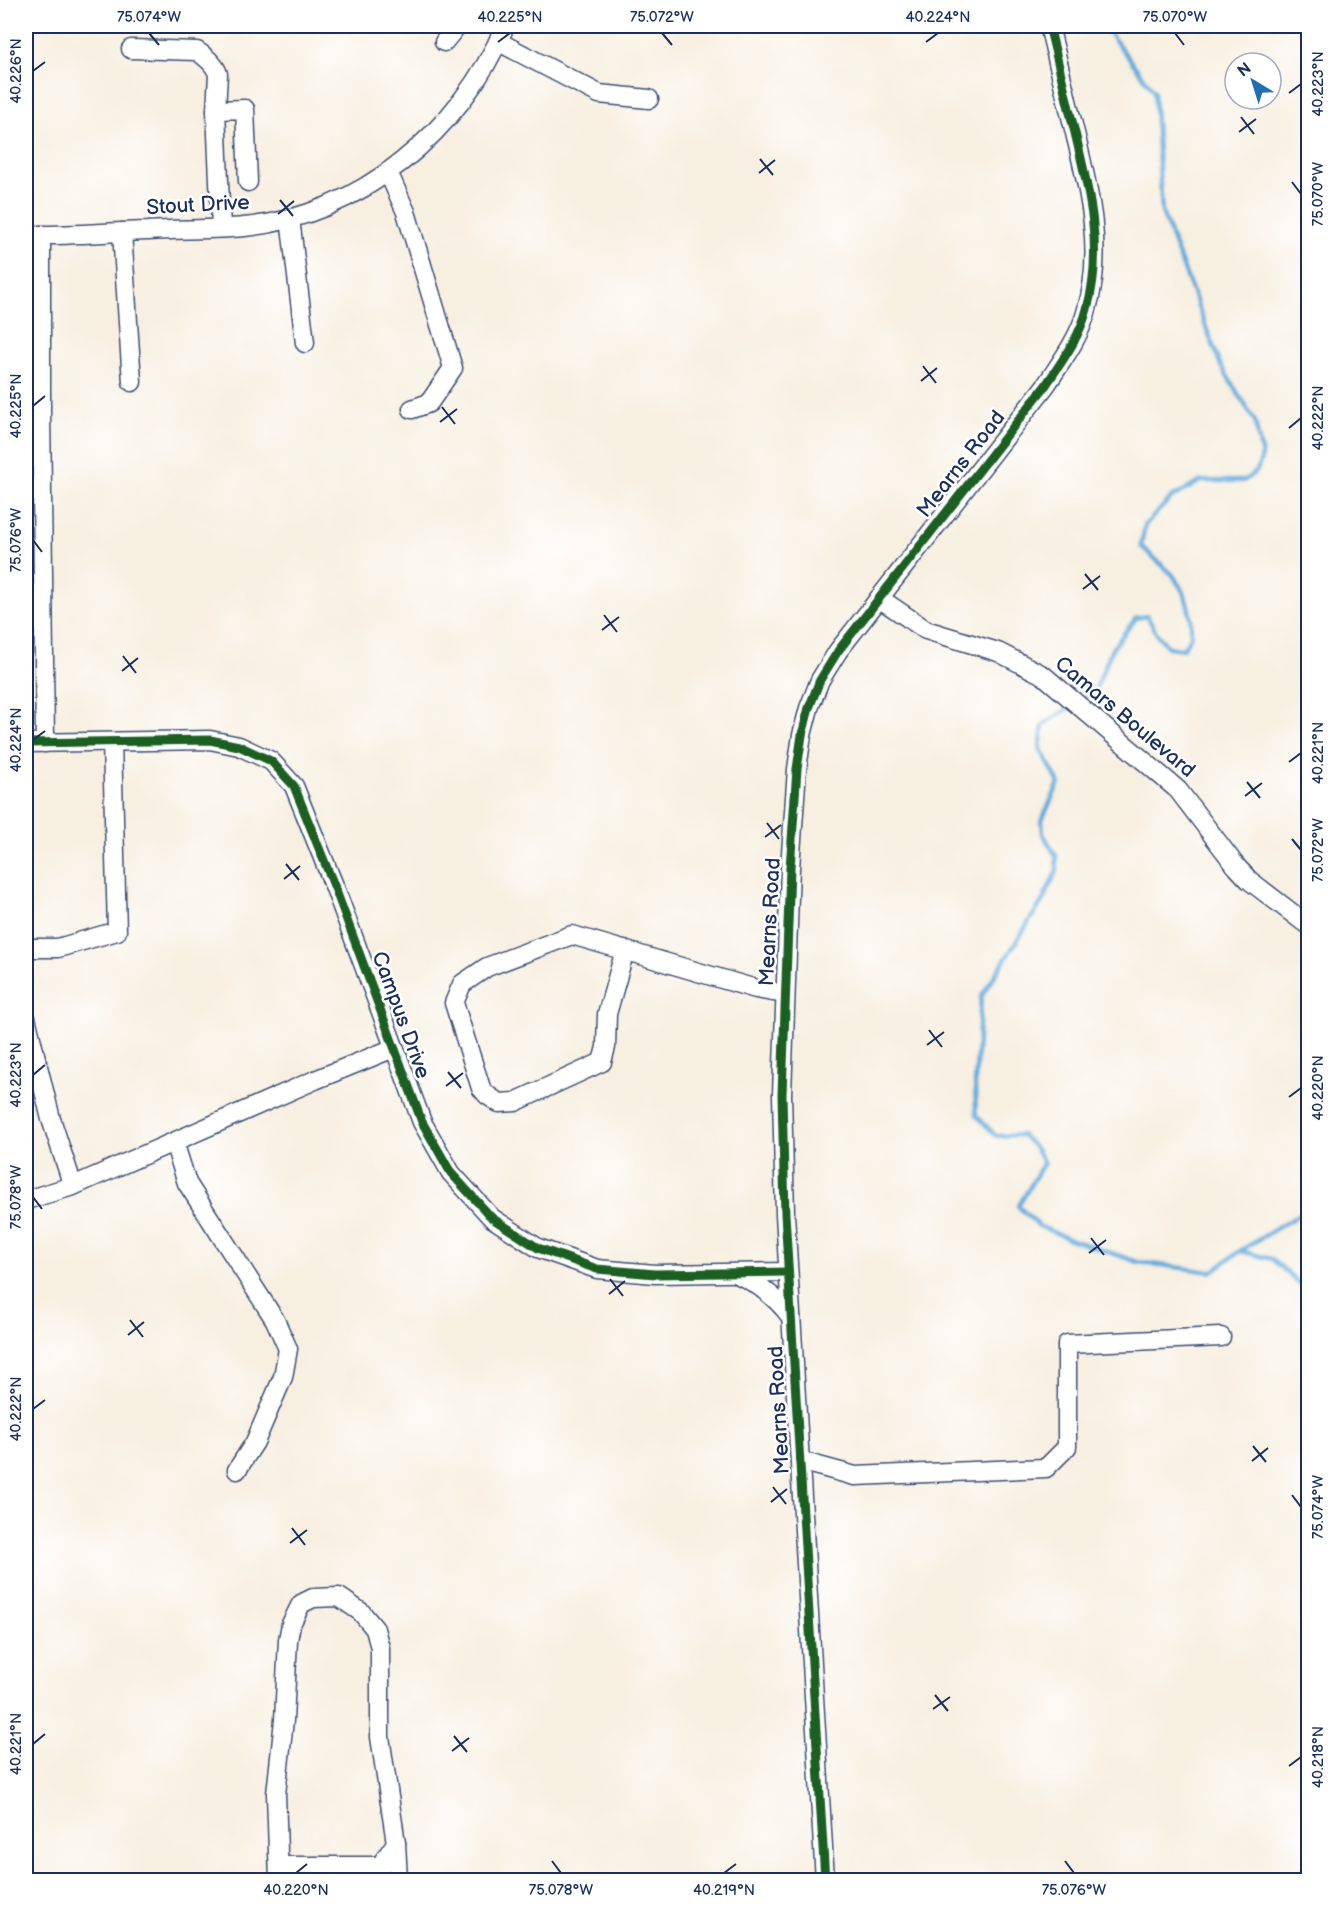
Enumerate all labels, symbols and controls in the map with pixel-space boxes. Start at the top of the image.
text: 75.074°W [117,8,181,27]
text: 40.225°N [477,8,543,27]
text: 75.072°W [630,8,694,27]
text: 40.224°N [905,8,971,27]
text: 75.070°W [1143,8,1208,27]
text: 40.226°N [7,38,26,104]
north arrow [1223,51,1283,111]
text: 40.223°N [1309,51,1328,117]
text: N [1234,59,1255,82]
text: 75.070°W [1309,161,1328,226]
street label: Stout Drive [146,190,250,220]
text: 40.225°N [7,373,26,439]
text: 40.222°N [1309,385,1328,451]
street label: Mearns Road [912,406,1010,522]
text: 75.076°W [7,507,26,572]
street label: Camars Boulevard [1050,651,1200,783]
text: 40.224°N [7,707,26,773]
text: 40.221°N [1309,722,1328,784]
text: 75.072°W [1309,818,1328,882]
street label: Mearns Road [754,857,786,987]
street label: Campus Drive [366,948,436,1082]
text: 40.223°N [7,1042,26,1108]
text: 40.220°N [1309,1055,1328,1121]
text: 75.078°W [7,1164,26,1229]
street label: Mearns Road [763,1345,795,1475]
text: 40.222°N [7,1376,26,1442]
text: 75.074°W [1309,1475,1328,1539]
text: 40.221°N [7,1713,26,1775]
text: 40.218°N [1309,1726,1328,1788]
text: 40.220°N [263,1881,329,1900]
text: 75.078°W [529,1881,594,1900]
text: 40.219°N [693,1881,755,1900]
text: 75.076°W [1042,1881,1107,1900]

